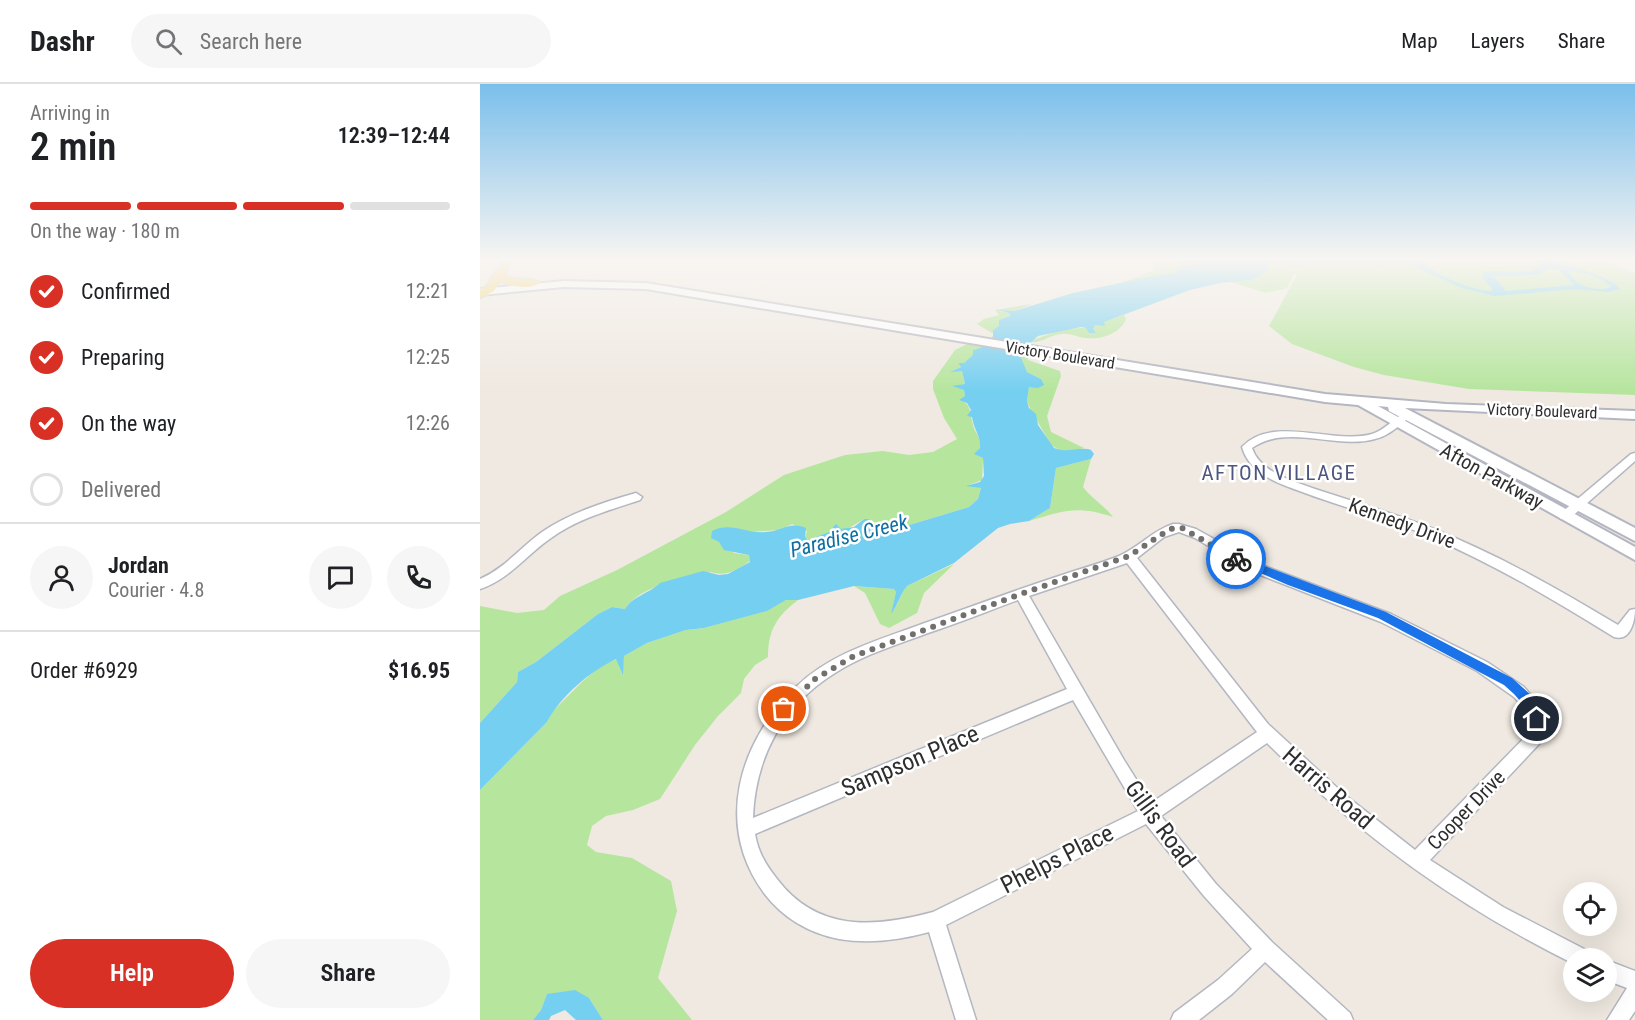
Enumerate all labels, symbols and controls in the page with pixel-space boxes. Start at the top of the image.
search box [131,14,551,68]
text: Dashr [30,25,95,58]
icon: search [152,25,185,58]
text: Search here [200,29,302,54]
text: Map [1401,29,1438,53]
text: Layers [1471,29,1525,53]
text: Share [1558,29,1605,53]
text: Arriving in [30,101,110,125]
text: 12:39–12:44 [338,123,450,148]
text: 2 min [30,124,116,170]
text: On the way · 180 m [30,219,180,243]
icon: check [30,275,63,308]
text: Confirmed [81,279,170,304]
text: 12:21 [406,279,450,303]
street label: Victory Boulevard [1004,337,1116,373]
icon: check [30,341,63,374]
text: Preparing [81,345,165,370]
text: 12:25 [406,345,450,369]
street label: Victory Boulevard [1486,400,1598,422]
icon: check [30,407,63,440]
text: On the way [81,411,176,436]
text: 12:26 [406,411,450,435]
street label: Afton Parkway [1436,438,1548,514]
district label: AFTON VILLAGE [1201,461,1357,485]
text: Delivered [81,477,161,502]
street label: Kennedy Drive [1345,493,1459,553]
water label: Paradise Creek [788,510,911,562]
courier [1206,529,1266,589]
icon: bike [1220,543,1253,576]
button: person [30,546,93,609]
button: chat [309,546,372,609]
button: phone [387,546,450,609]
text: Jordan [108,553,169,578]
text: Courier · 4.8 [108,578,204,602]
text: Order #6929 [30,658,138,683]
text: $16.95 [388,658,450,683]
pin [758,683,809,734]
icon: bag [767,692,800,725]
pin [1511,693,1562,744]
icon: home [1520,702,1553,735]
street label: Sampson Place [837,719,983,803]
street label: Harris Road [1277,741,1379,835]
street label: Cooper Drive [1422,765,1510,855]
street label: Gillis Road [1119,775,1201,873]
street label: Phelps Place [996,819,1118,899]
map controls [1563,882,1617,1002]
button: locate [1563,882,1617,936]
button: Help [30,939,234,1008]
button: Share [246,939,450,1008]
button: layers [1563,948,1617,1002]

